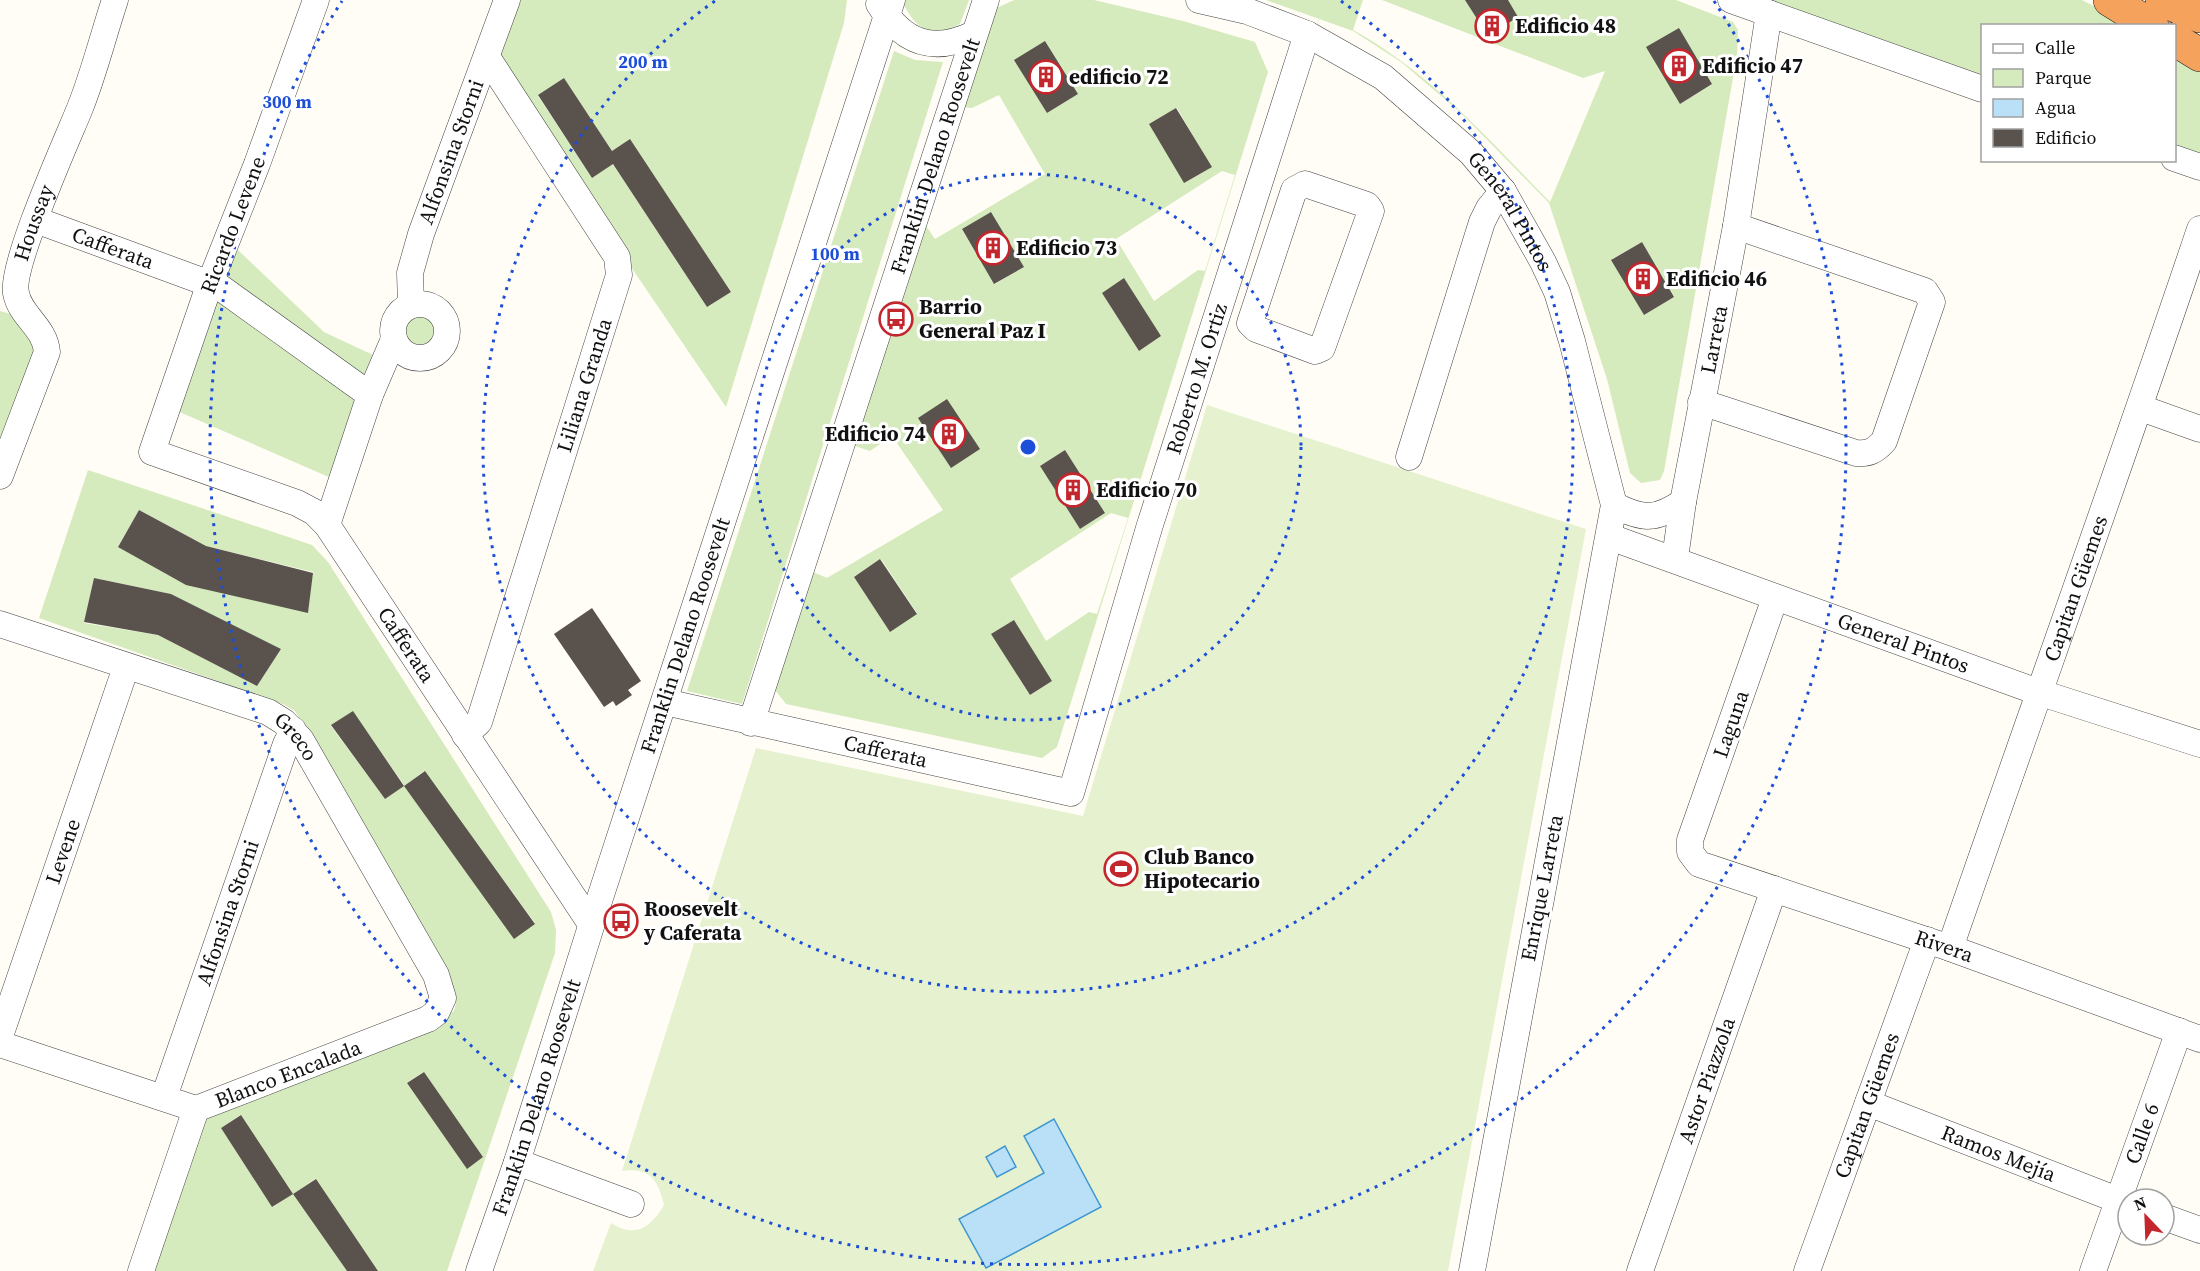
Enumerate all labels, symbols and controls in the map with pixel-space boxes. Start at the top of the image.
building icon: Edificio 48 [1474,8,1510,44]
place label: Edificio 48 [1515,11,1616,40]
legend [1981,24,2176,162]
street label: Franklin Delano Roosevelt [883,34,987,278]
text: Calle [2035,35,2075,60]
building icon: Edificio 47 [1661,48,1697,84]
text: 200 m [618,49,668,74]
place label: Edificio 47 [1702,51,1803,80]
building icon: edificio 72 [1028,59,1064,95]
place label: edificio 72 [1069,62,1169,91]
text: Parque [2035,65,2092,90]
street label: Alfonsina Storni [411,75,491,228]
text: 300 m [262,89,312,114]
text: Agua [2035,95,2077,120]
text: Edificio [2035,125,2096,150]
street label: General Pintos [1462,145,1560,276]
street label: Ricardo Levene [193,152,272,298]
street label: Houssay [6,180,61,265]
street label: Cafferata [68,220,158,276]
building icon: Edificio 73 [975,230,1011,266]
place label: Edificio 73 [1016,233,1117,262]
text: 100 m [810,241,860,266]
building icon: Edificio 46 [1625,261,1661,297]
place label: Edificio 46 [1666,264,1767,293]
place label: Barrio General Paz I [919,292,1046,345]
street label: Roberto M. Ortiz [1159,299,1234,458]
bus stop icon: Barrio General Paz I [878,301,914,337]
street label: Larreta [1693,303,1735,376]
street label: Liliana Granda [549,314,619,456]
building icon: Edificio 74 [931,416,967,452]
place label: Edificio 74 [825,419,926,448]
centre of rings [1018,437,1038,457]
building icon: Edificio 70 [1055,472,1091,508]
place label: Edificio 70 [1096,475,1197,504]
street label: Capitan Güemes [2036,511,2114,665]
street label: Franklin Delano Roosevelt [633,514,737,757]
street label: Cafferata [371,601,442,688]
street label: General Pintos [1834,606,1973,680]
street label: Laguna [1705,686,1756,761]
street label: Greco [269,705,325,766]
street label: Cafferata [841,727,931,774]
street label: Enrique Larreta [1513,812,1570,964]
street label: Levene [38,815,87,888]
street label: Alfonsina Storni [189,836,266,989]
place label: Club Banco Hipotecario [1144,842,1260,895]
sports icon: Club Banco Hipotecario [1103,851,1139,887]
place label: Roosevelt y Caferata [643,894,742,947]
bus stop icon: Roosevelt y Caferata [603,903,639,939]
street label: Rivera [1911,922,1978,969]
street label: Franklin Delano Roosevelt [484,975,588,1219]
street label: Astor Piazzola [1671,1013,1742,1147]
street label: Capitan Güemes [1827,1029,1906,1182]
street label: Blanco Encalada [211,1032,365,1115]
street label: Calle 6 [2118,1099,2166,1168]
street label: Ramos Mejía [1937,1118,2061,1189]
north arrow [2116,1187,2176,1247]
text: N [2130,1191,2150,1216]

